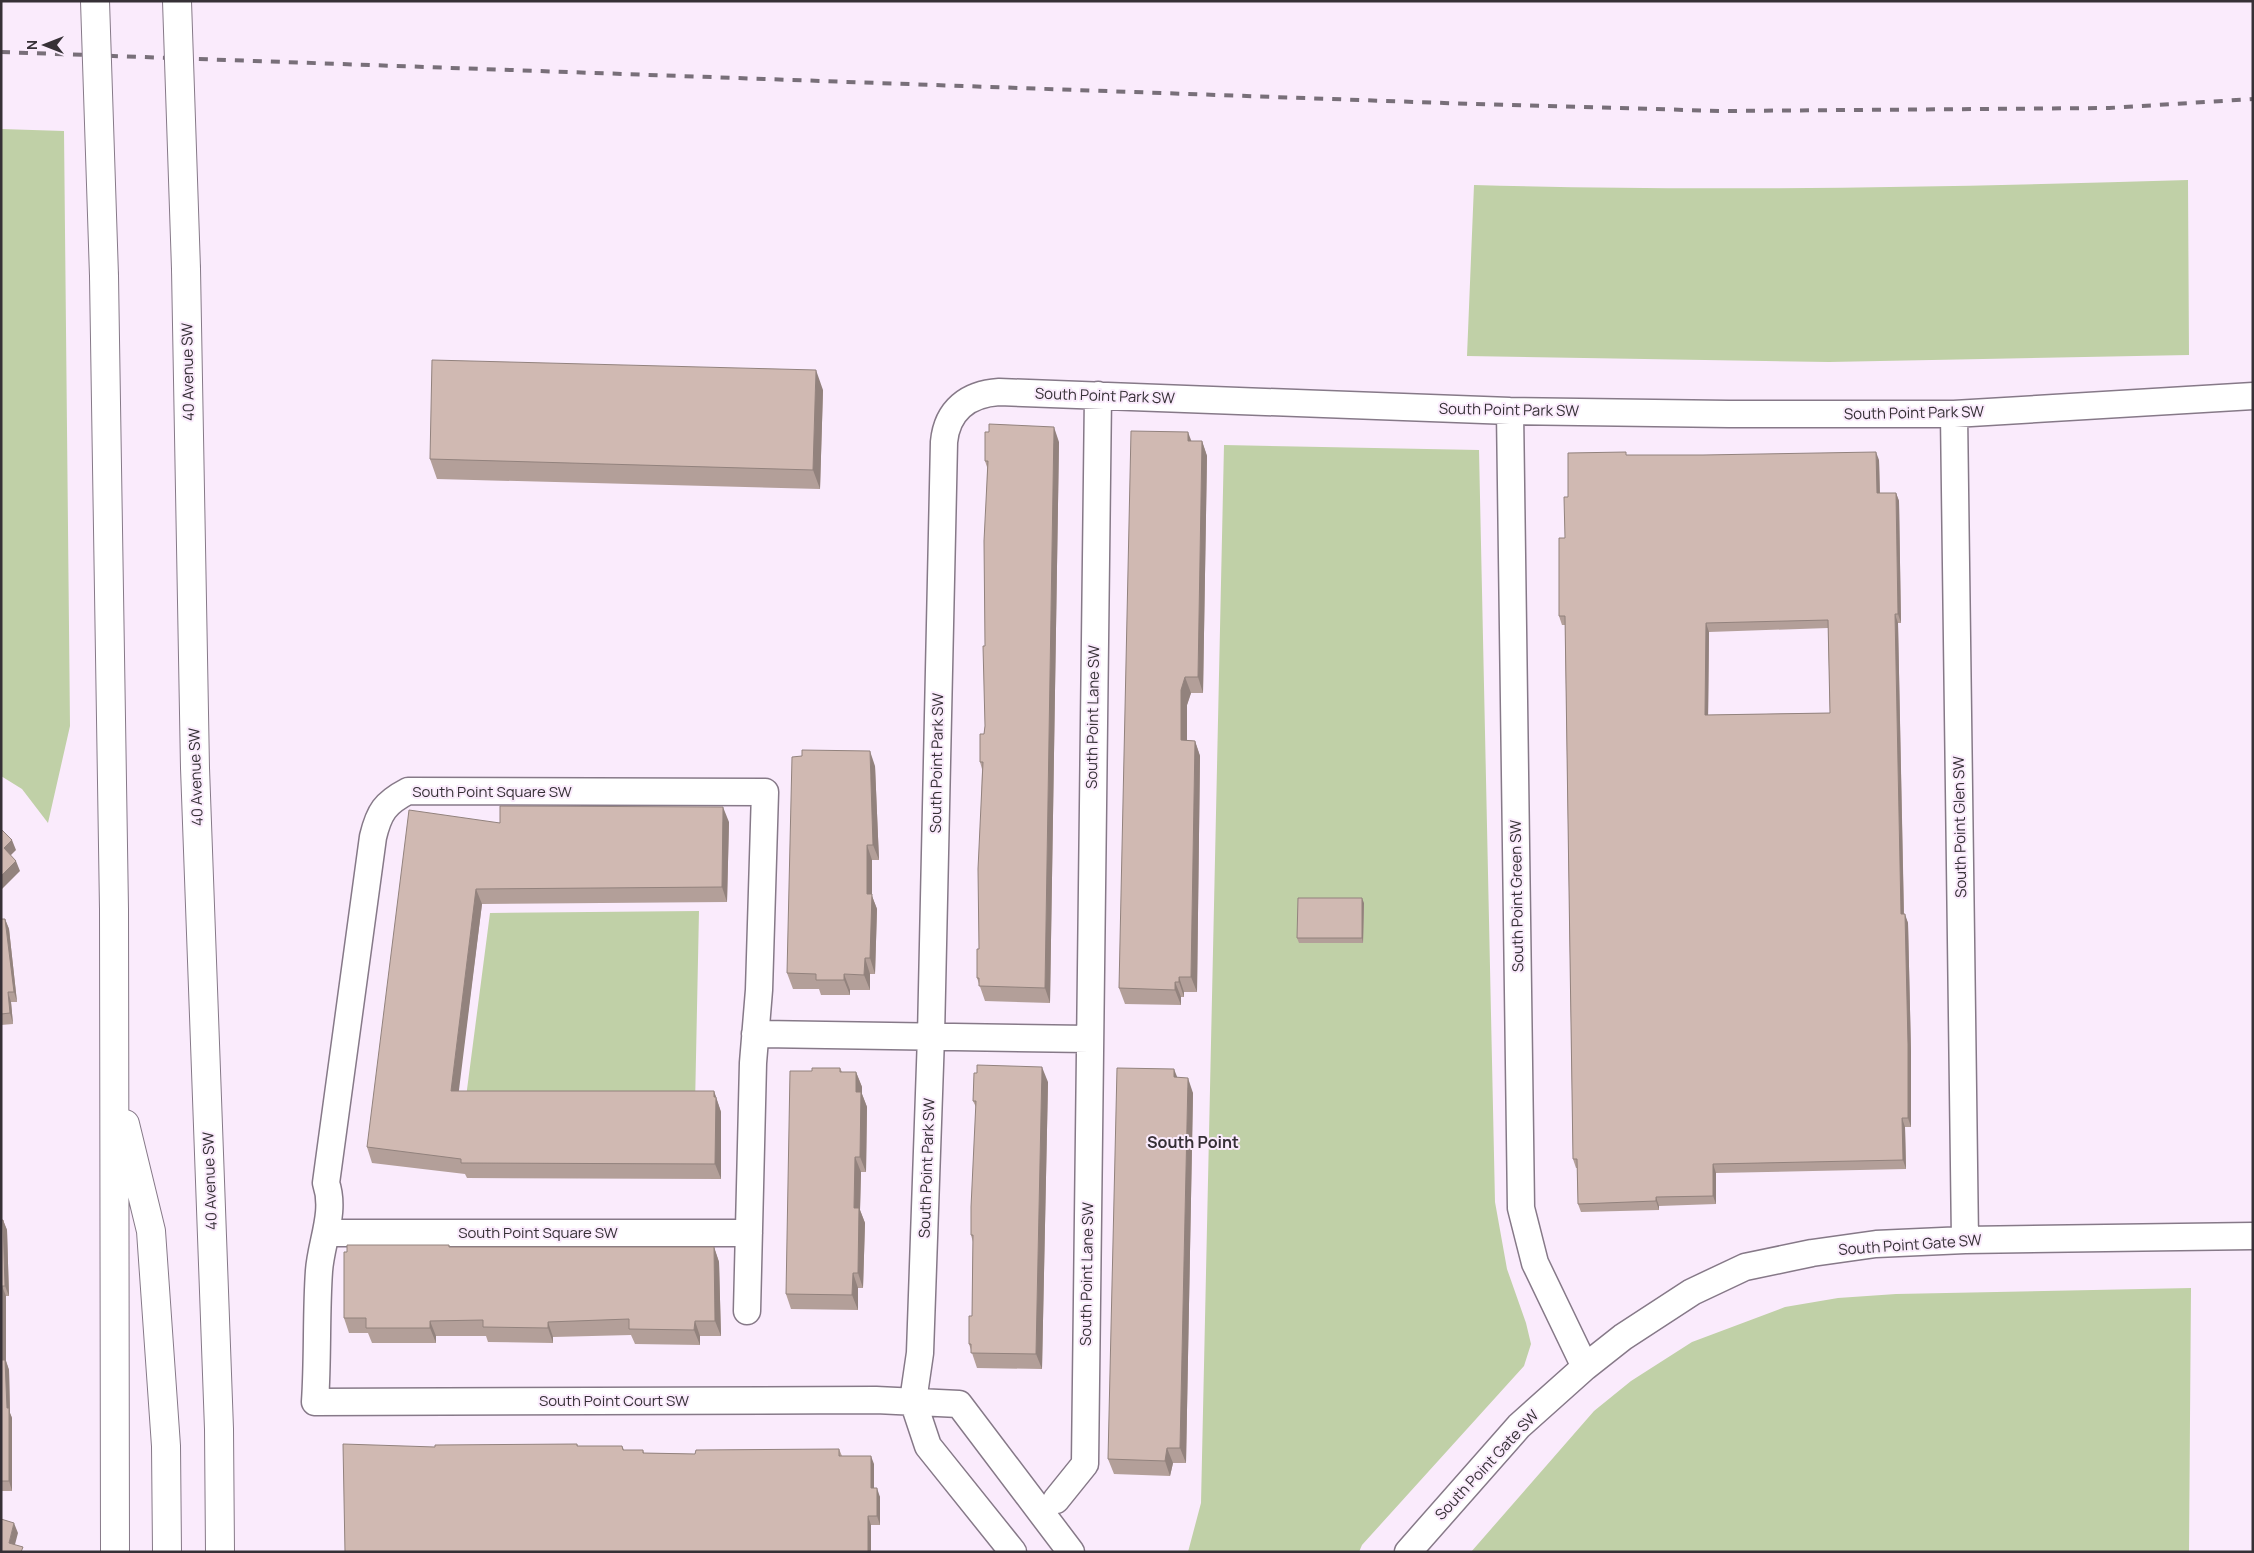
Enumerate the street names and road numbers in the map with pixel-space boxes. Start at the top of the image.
street label: 40 Avenue SW [176,323,199,421]
street label: South Point Park SW [1035,383,1175,408]
street label: South Point Park SW [1439,398,1579,421]
street label: South Point Park SW [1844,401,1984,424]
street label: South Point Lane SW [1081,645,1104,789]
street label: South Point Park SW [925,693,948,833]
street label: 40 Avenue SW [183,728,208,827]
street label: South Point Glen SW [1948,756,1971,898]
street label: South Point Square SW [412,781,572,802]
street label: South Point Green SW [1505,820,1528,972]
street label: South Point Park SW [914,1098,939,1238]
street label: 40 Avenue SW [197,1132,222,1231]
street label: South Point Lane SW [1075,1202,1098,1346]
street label: South Point Square SW [458,1222,618,1243]
street label: South Point Gate SW [1838,1229,1982,1260]
street label: South Point Court SW [539,1390,689,1411]
street label: South Point Gate SW [1430,1405,1543,1524]

